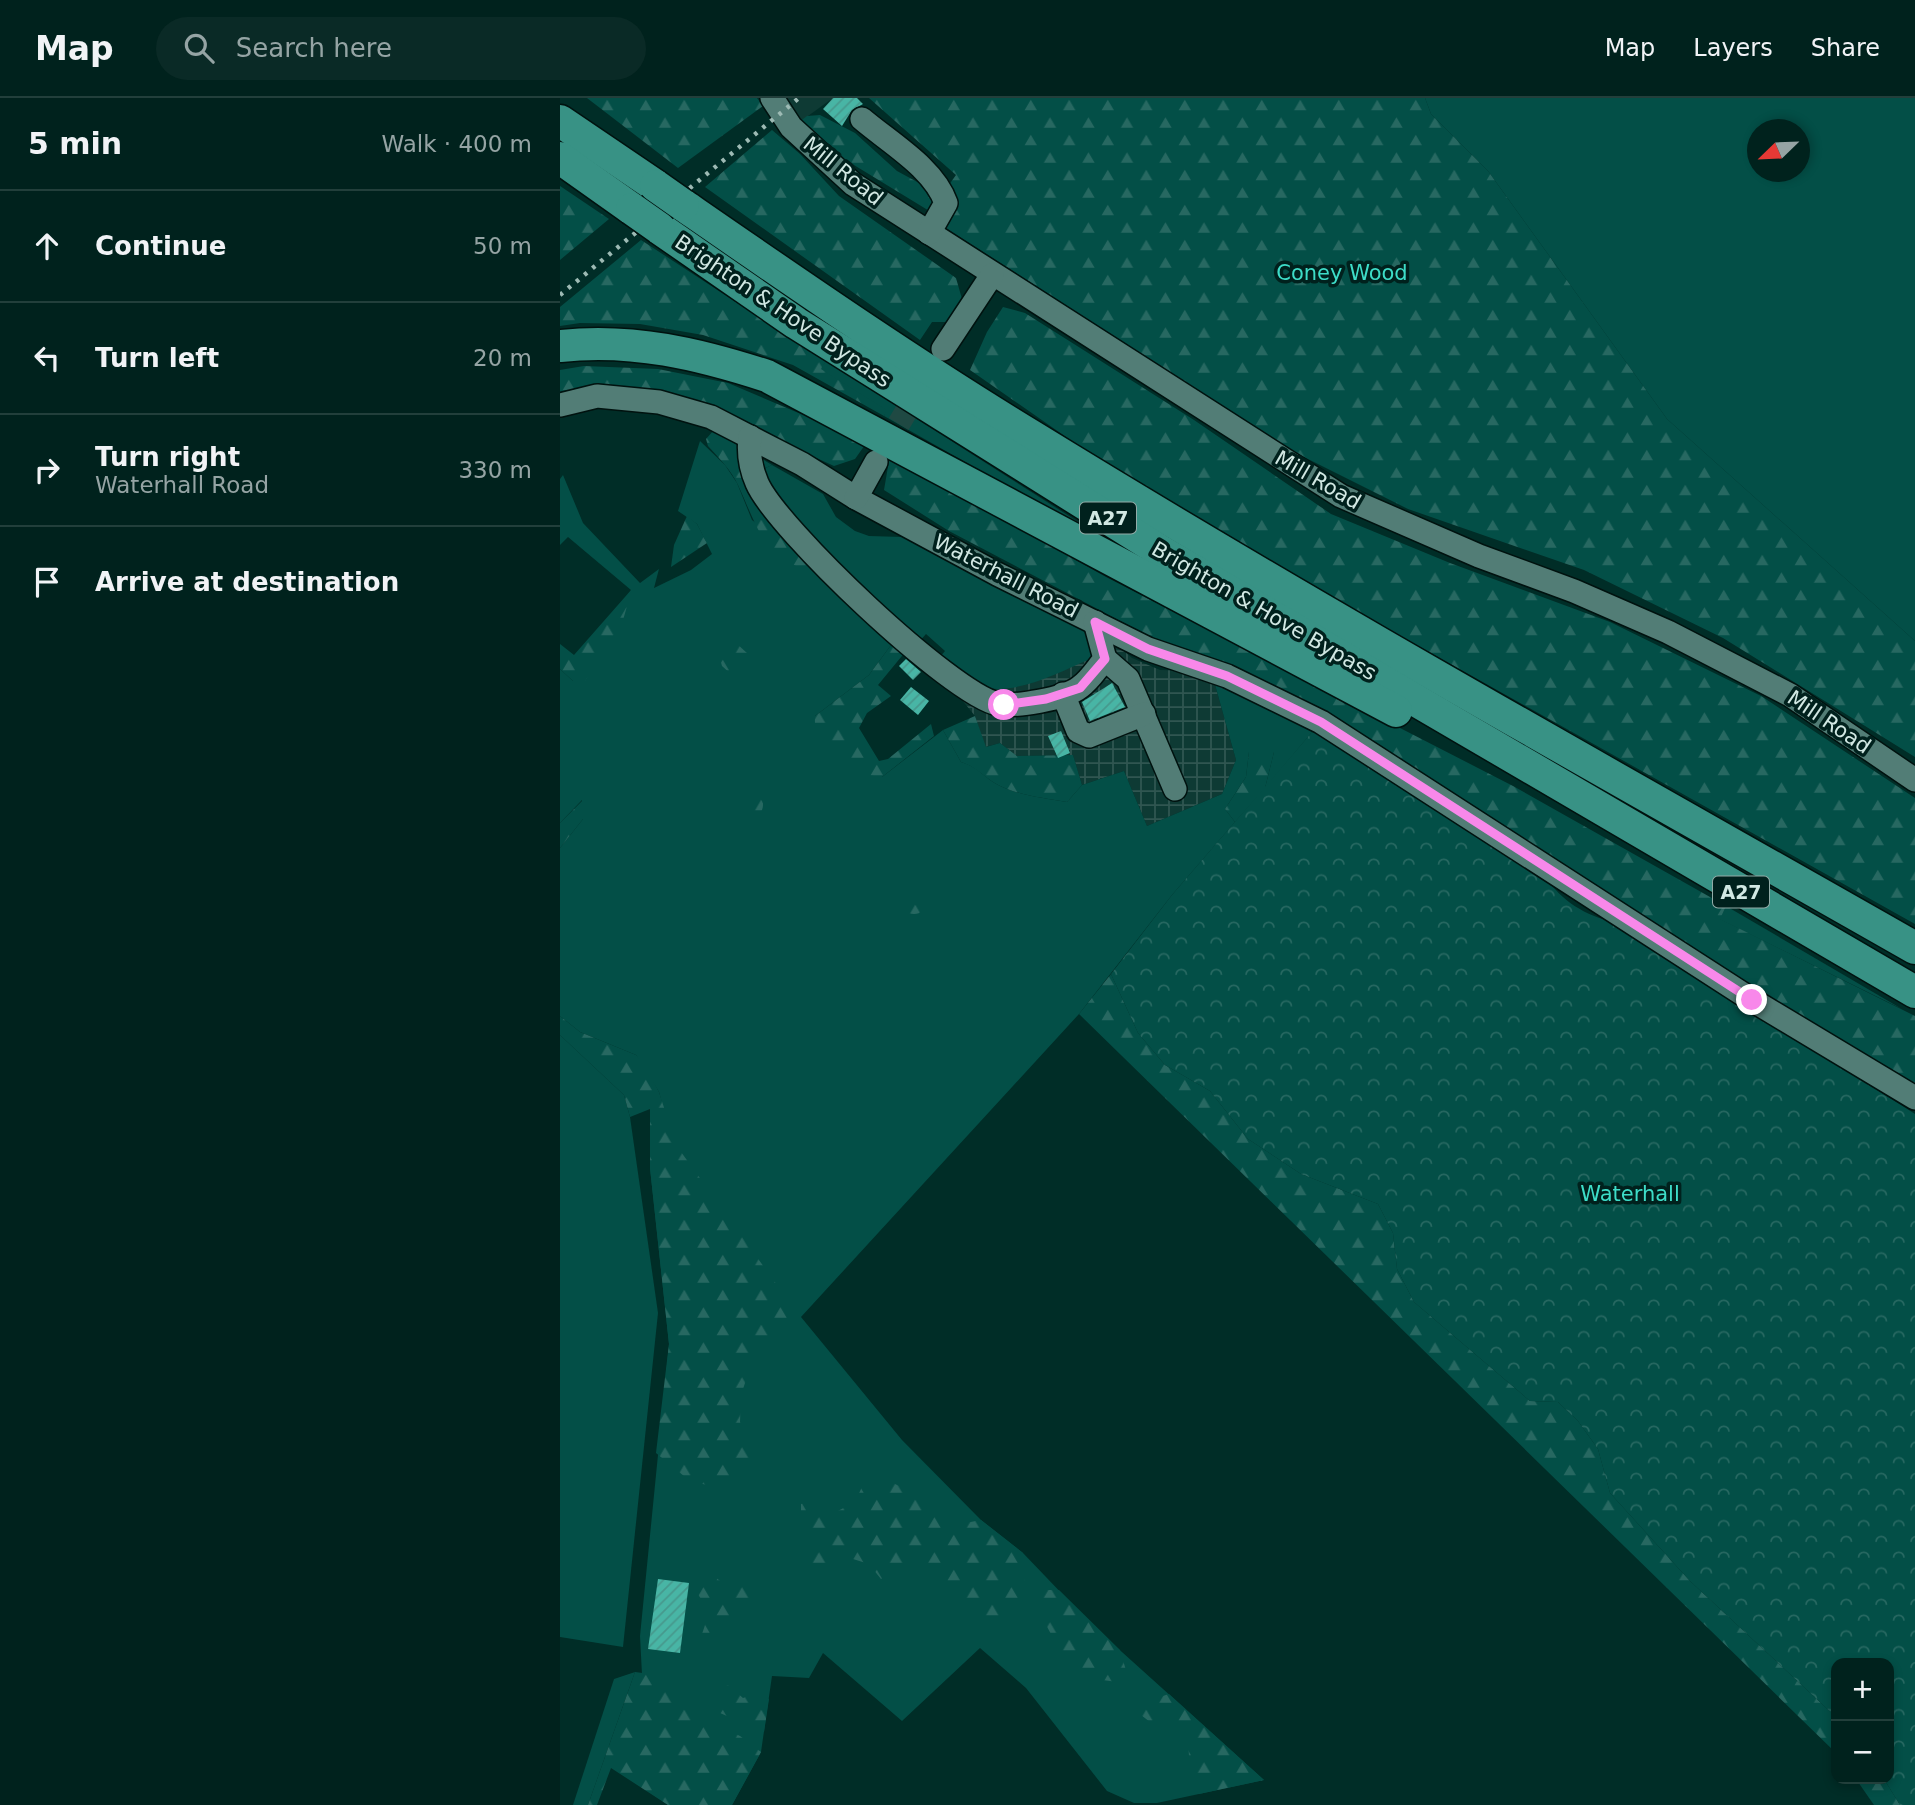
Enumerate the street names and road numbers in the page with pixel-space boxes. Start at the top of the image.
street label: Mill Road [799,132,887,210]
street label: Brighton & Hove Bypass [670,230,896,392]
street label: Mill Road [1271,446,1365,514]
road number: A27 [1080,502,1136,534]
street label: Waterhall Road [930,529,1082,623]
street label: Brighton & Hove Bypass [1147,537,1381,685]
street label: Mill Road [1783,685,1875,759]
road number: A27 [1713,876,1769,908]

